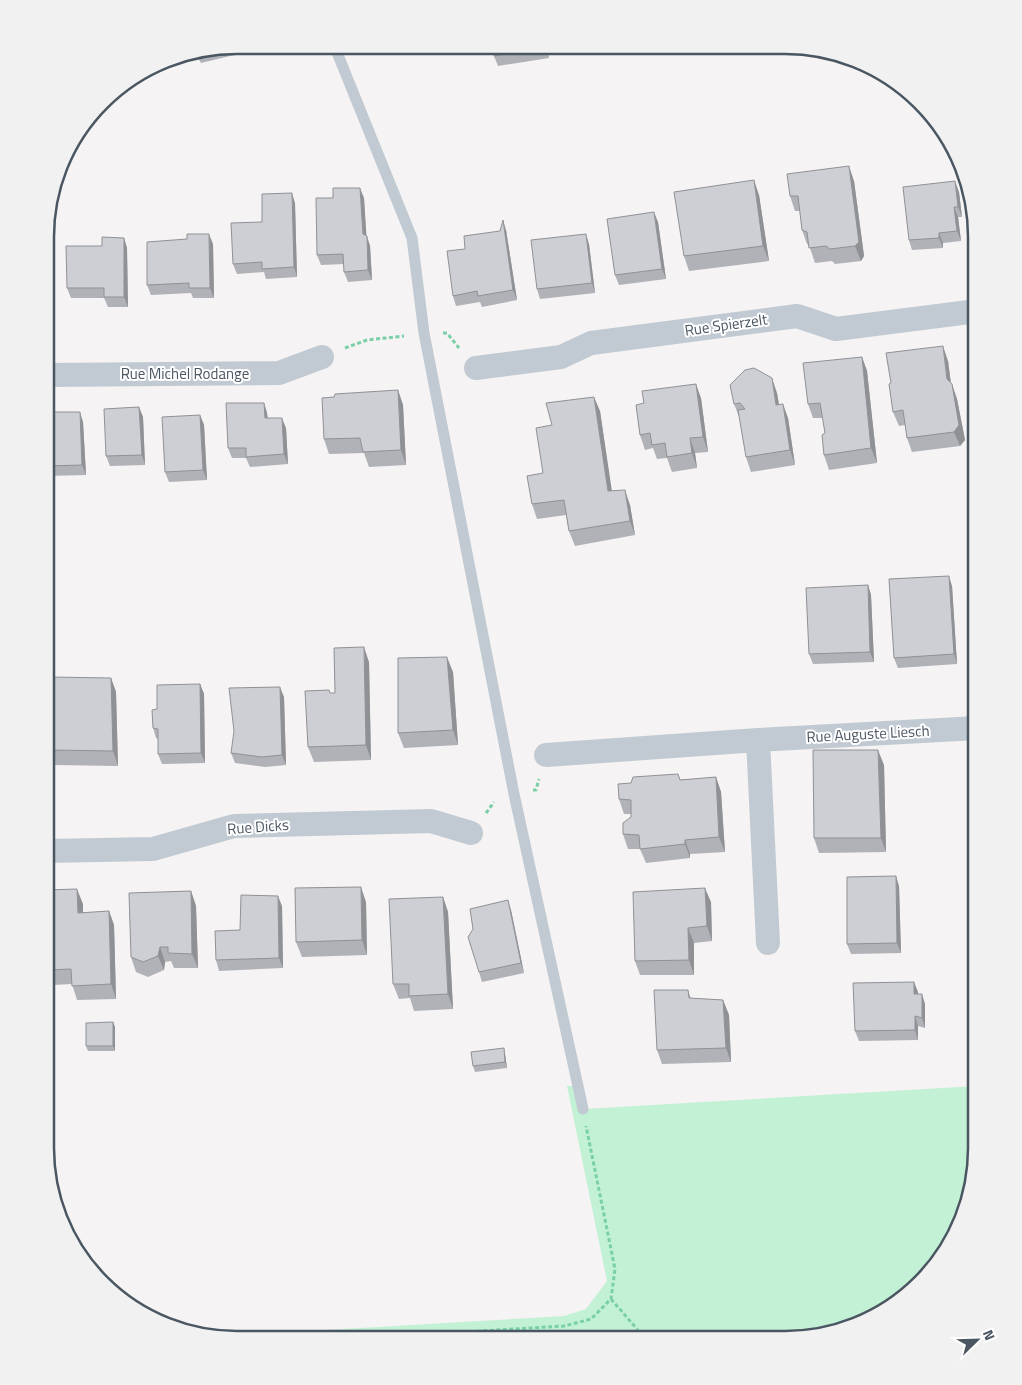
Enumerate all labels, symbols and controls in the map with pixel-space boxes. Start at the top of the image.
street label: Rue Spierzelt [683,307,769,342]
street label: Rue Michel Rodange [121,362,249,385]
street label: Rue Auguste Liesch [806,719,930,748]
street label: Rue Dicks [226,813,290,840]
north arrow [952,1315,1002,1365]
text: N [978,1326,1001,1343]

